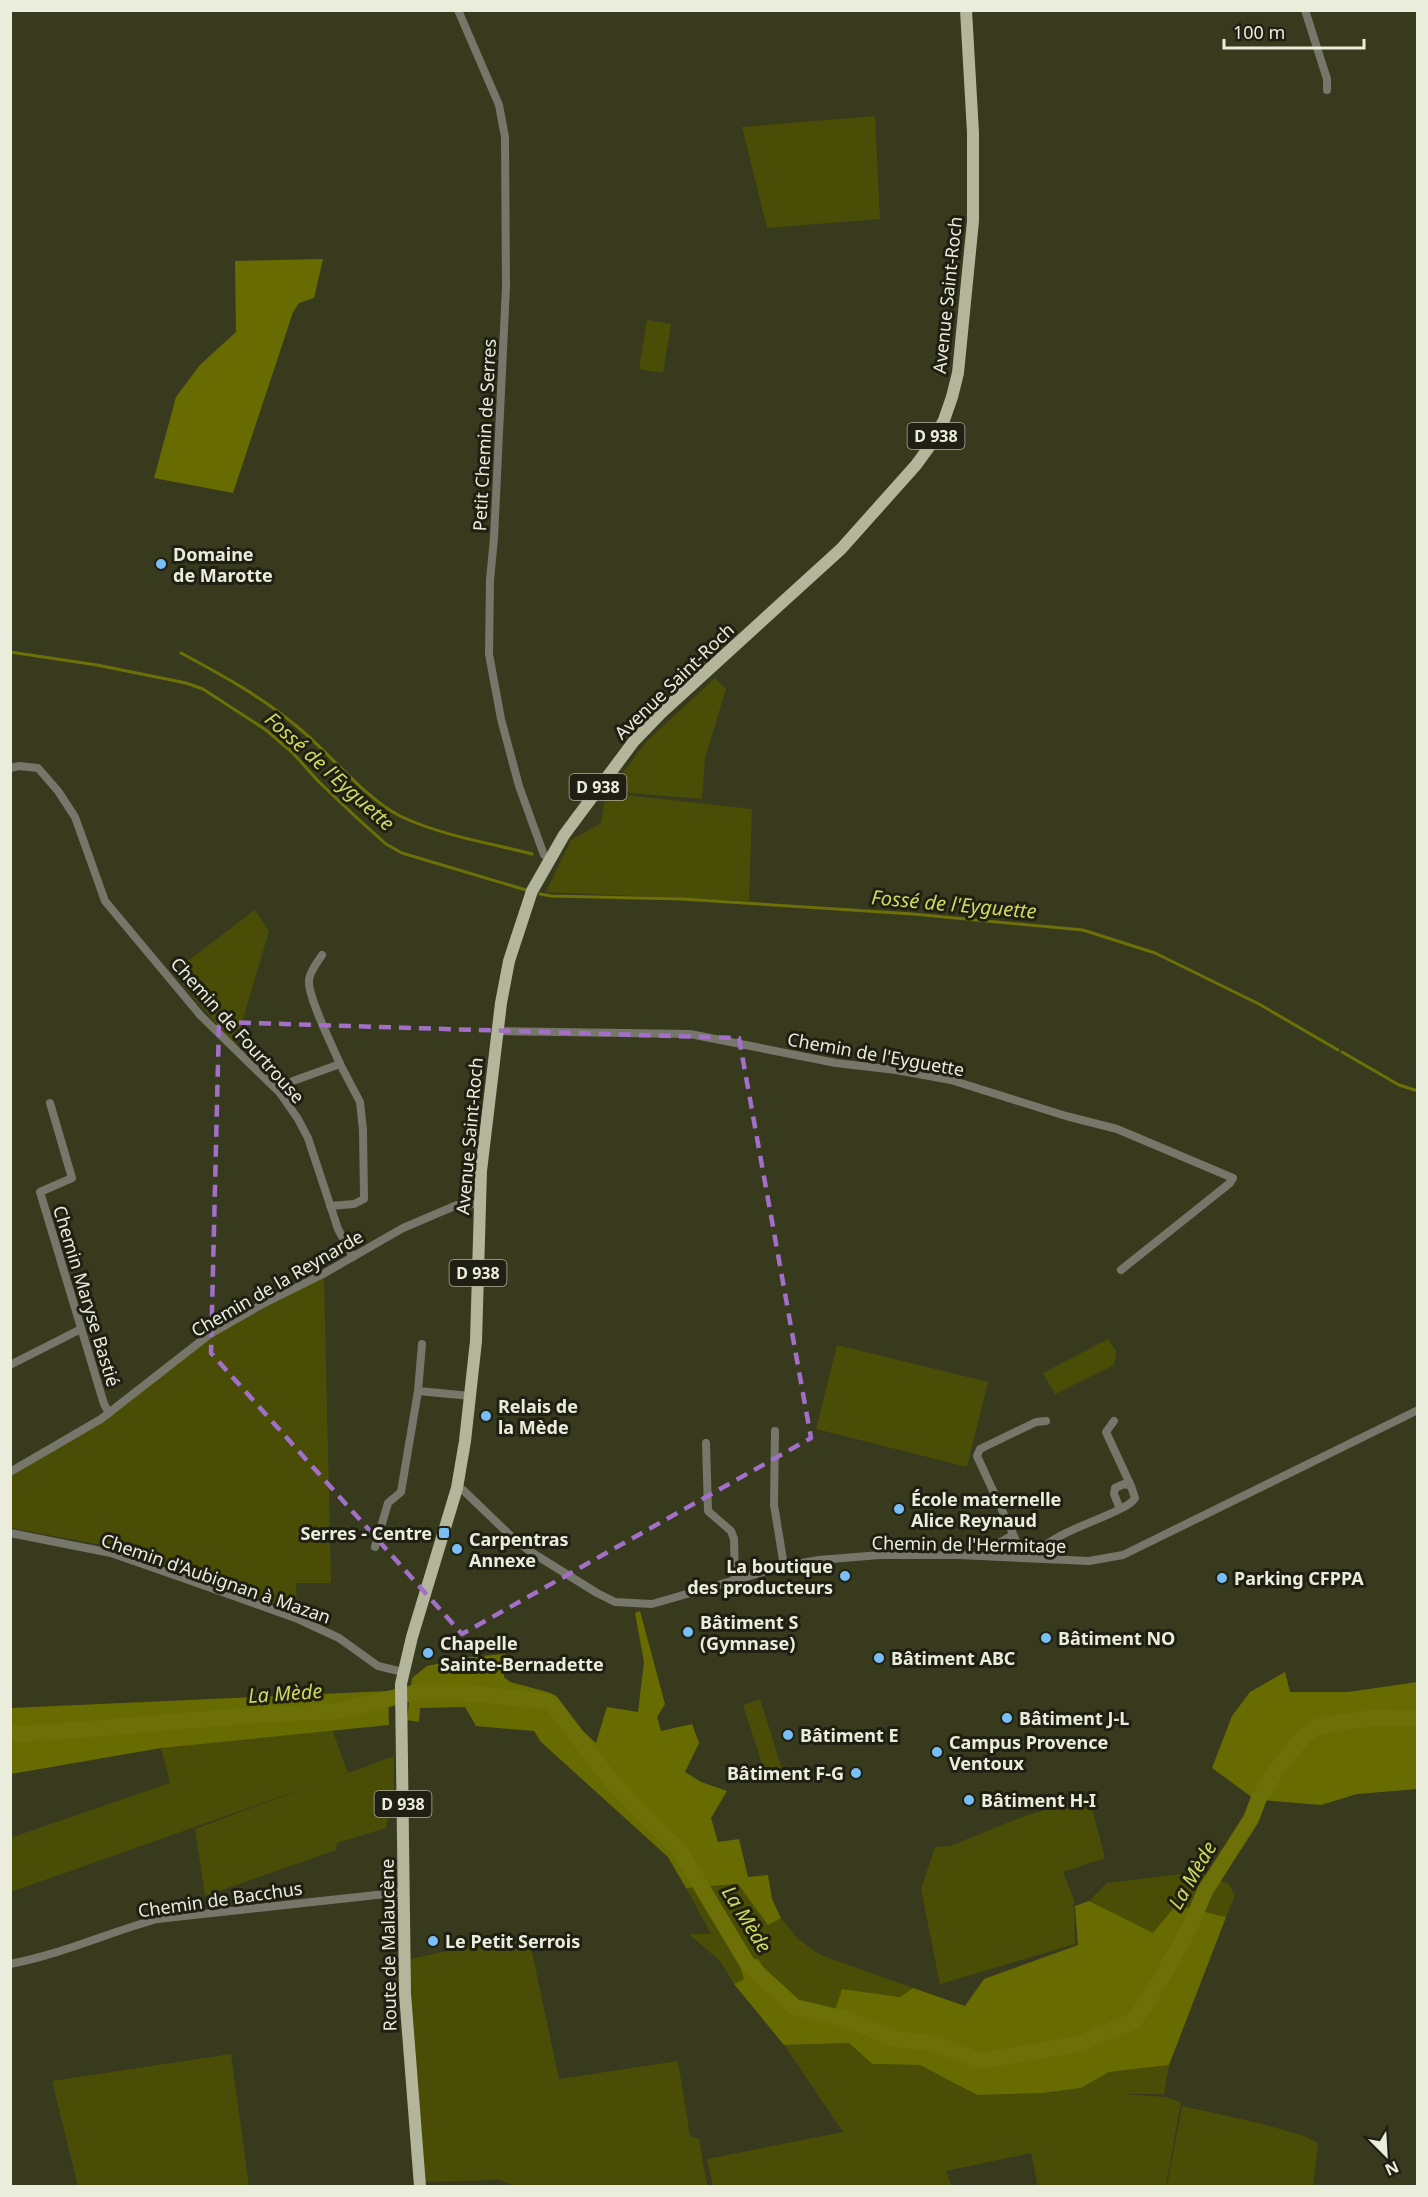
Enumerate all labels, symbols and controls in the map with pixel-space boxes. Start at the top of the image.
scale bar [1224,12,1364,50]
text: 100 m [1233,20,1285,44]
street label: Avenue Saint-Roch [927,215,967,375]
street label: Petit Chemin de Serres [467,338,501,532]
road number: D 938 [908,423,964,449]
place label: Domaine de Marotte [173,542,273,587]
marker: Domaine de Marotte [154,557,168,571]
street label: Avenue Saint-Roch [609,618,739,744]
water label: Fossé de l'Eyguette [259,706,401,836]
road number: D 938 [570,774,626,800]
water label: Fossé de l'Eyguette [870,883,1038,925]
street label: Chemin de Fourtrouse [166,952,310,1108]
street label: Chemin de l'Eyguette [786,1027,966,1081]
street label: Avenue Saint-Roch [450,1056,488,1216]
street label: Chemin Maryse Bastié [48,1203,126,1389]
street label: Chemin de la Reynarde [187,1224,367,1342]
road number: D 938 [450,1260,506,1286]
place label: Relais de la Mède [498,1394,578,1439]
marker: Relais de la Mède [479,1409,493,1423]
place label: École maternelle Alice Reynaud [911,1487,1061,1532]
marker: École maternelle Alice Reynaud [892,1502,906,1516]
place label: Serres - Centre [300,1521,432,1545]
marker: Serres - Centre [437,1526,451,1540]
street label: Chemin d'Aubignan à Mazan [98,1527,334,1629]
place label: Carpentras Annexe [469,1527,569,1572]
street label: Chemin de l'Hermitage [871,1530,1067,1558]
marker: Carpentras Annexe [450,1542,464,1556]
place label: La boutique des producteurs [687,1554,833,1599]
place label: Parking CFPPA [1234,1566,1364,1590]
marker: La boutique des producteurs [838,1569,852,1583]
marker: Parking CFPPA [1215,1571,1229,1585]
place label: Bâtiment S (Gymnase) [700,1610,798,1655]
marker: Bâtiment S (Gymnase) [681,1625,695,1639]
place label: Bâtiment NO [1058,1626,1175,1650]
place label: Chapelle Sainte-Bernadette [440,1631,604,1676]
marker: Bâtiment NO [1039,1631,1053,1645]
marker: Chapelle Sainte-Bernadette [421,1646,435,1660]
place label: Bâtiment ABC [891,1646,1015,1670]
marker: Bâtiment ABC [872,1651,886,1665]
water label: La Mède [247,1677,323,1709]
place label: Bâtiment J-L [1019,1706,1129,1730]
marker: Bâtiment J-L [1000,1711,1014,1725]
place label: Bâtiment E [800,1723,899,1747]
marker: Bâtiment E [781,1728,795,1742]
place label: Campus Provence Ventoux [949,1730,1108,1775]
marker: Campus Provence Ventoux [930,1745,944,1759]
place label: Bâtiment F-G [727,1761,844,1785]
marker: Bâtiment F-G [849,1766,863,1780]
place label: Bâtiment H-I [981,1788,1096,1812]
road number: D 938 [374,1791,432,1817]
marker: Bâtiment H-I [962,1793,976,1807]
water label: La Mède [1162,1836,1222,1914]
street label: Route de Malaucène [374,1858,402,2032]
street label: Chemin de Bacchus [136,1876,304,1922]
water label: La Mède [716,1880,778,1958]
place label: Le Petit Serrois [445,1929,580,1953]
marker: Le Petit Serrois [426,1934,440,1948]
north arrow [1356,2125,1416,2185]
text: N [1382,2156,1403,2181]

